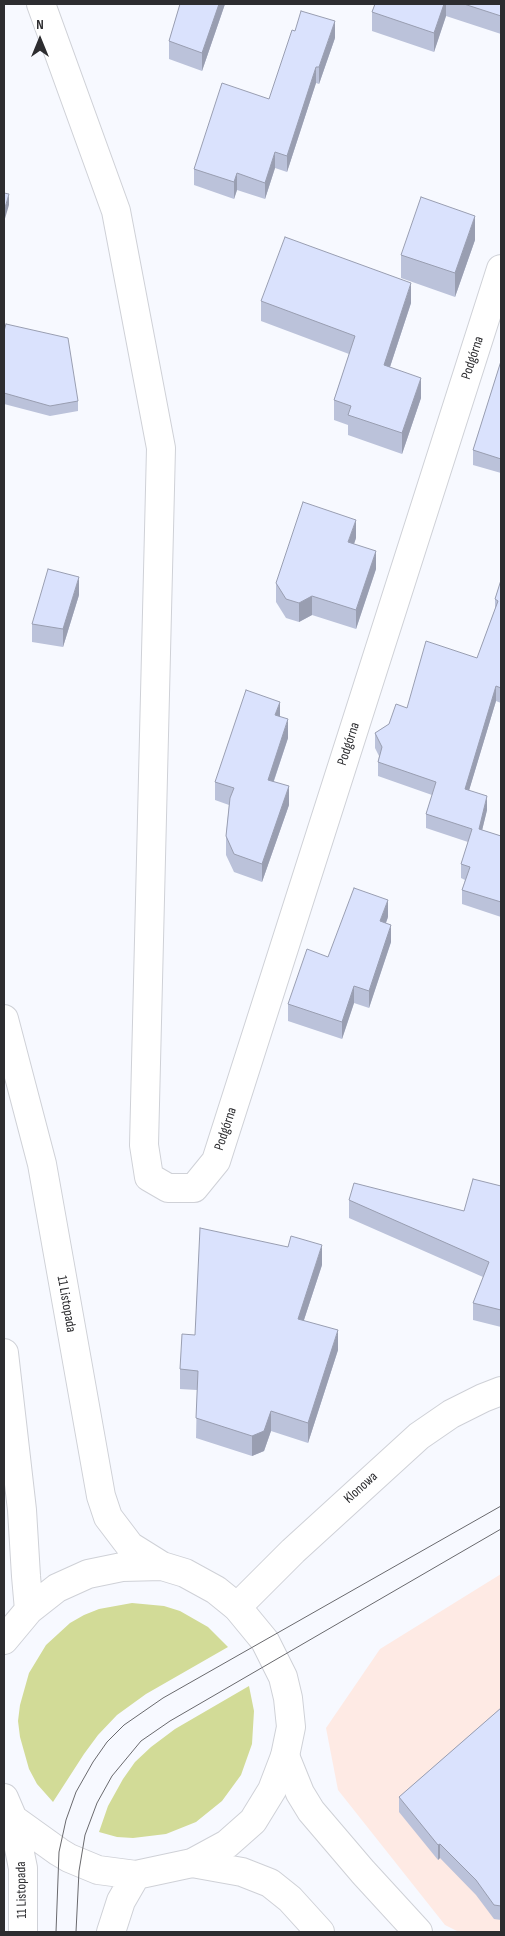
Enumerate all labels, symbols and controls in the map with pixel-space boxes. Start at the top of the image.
north arrow [15,15,65,65]
text: N [36,16,44,33]
street label: Podgórna [458,334,488,382]
street label: Podgórna [334,720,364,768]
street label: Podgórna [211,1105,241,1153]
street label: 11 Listopada [53,1274,79,1334]
street label: Klonowa [341,1469,381,1507]
street label: 11 Listopada [13,1861,31,1919]

